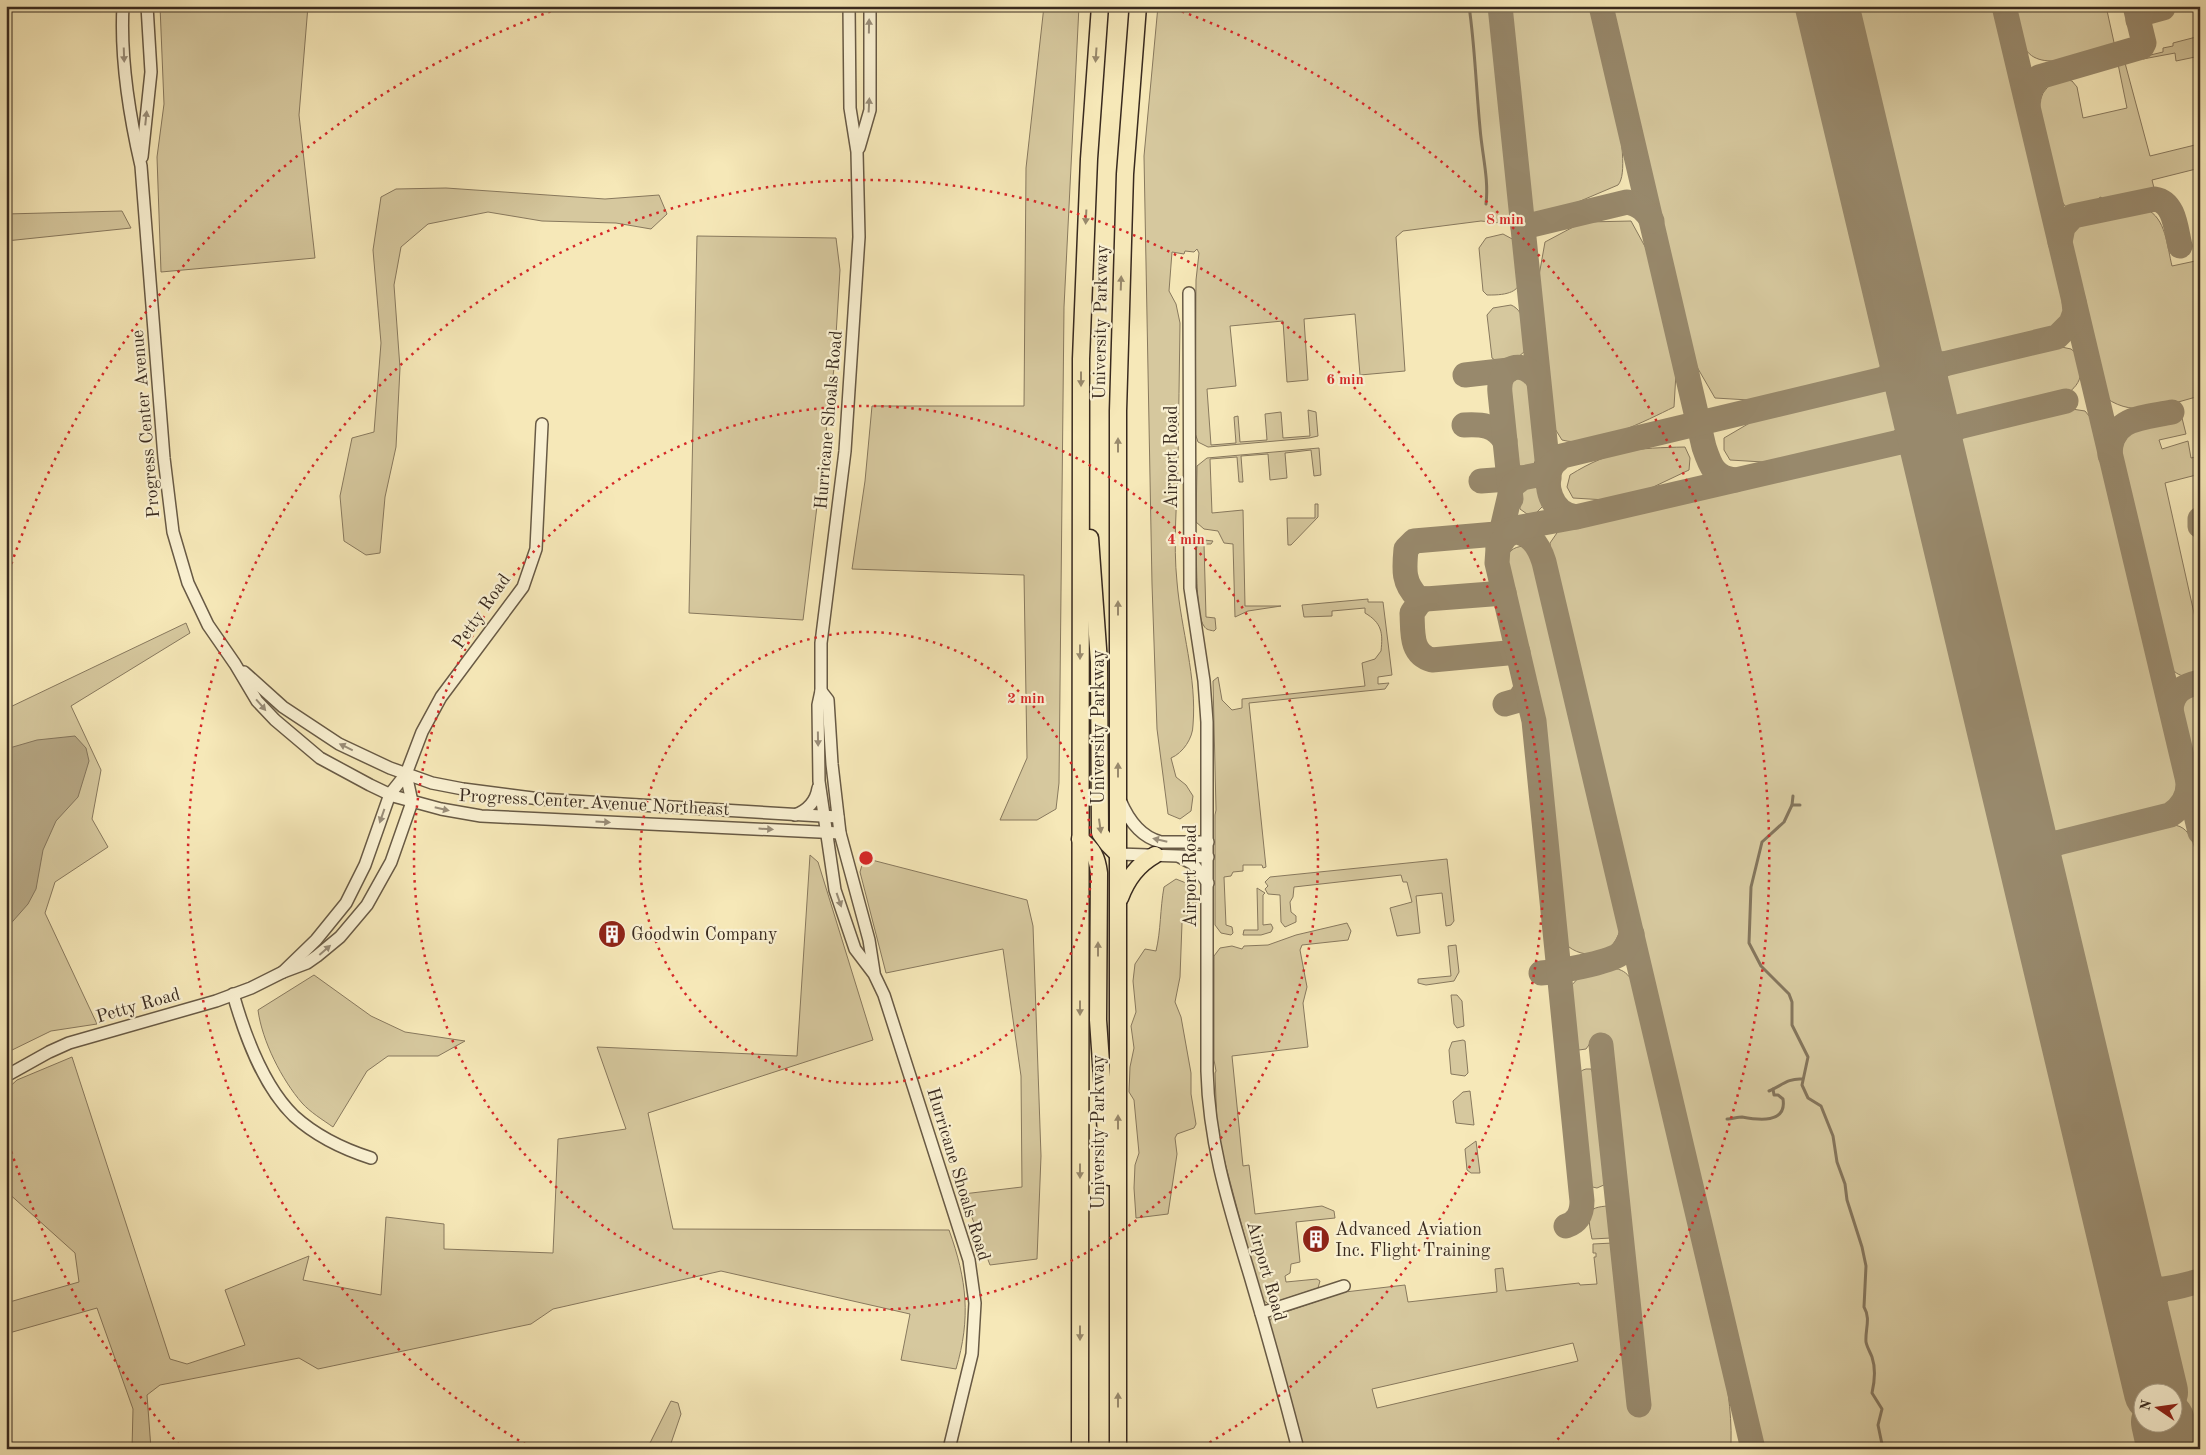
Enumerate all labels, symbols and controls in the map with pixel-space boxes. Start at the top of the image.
one-way arrow [865,17,873,33]
one-way arrow [120,47,128,63]
one-way arrow [1092,47,1100,63]
one-way arrow [866,97,874,113]
one-way arrow [143,110,151,126]
one-way arrow [1081,209,1089,225]
text: 8 min [1486,213,1524,228]
street label: University Parkway [1091,244,1111,400]
one-way arrow [1117,275,1125,291]
street label: Progress Center Avenue [129,329,163,519]
street label: Hurricane Shoals Road [812,330,846,510]
one-way arrow [1077,372,1085,388]
text: 6 min [1326,373,1364,388]
street label: Airport Road [1163,405,1181,509]
one-way arrow [1114,437,1122,453]
text: 4 min [1167,533,1205,548]
street label: Petty Road [450,571,514,652]
one-way arrow [1114,600,1122,616]
one-way arrow [1076,645,1084,661]
street label: University Parkway [1090,649,1108,805]
text: 2 min [1007,692,1045,707]
one-way arrow [255,699,266,711]
one-way arrow [814,732,822,748]
one-way arrow [339,743,353,751]
one-way arrow [1114,762,1122,778]
street label: Progress Center Avenue Northeast [458,787,730,819]
one-way arrow [434,805,449,813]
one-way arrow [378,809,386,824]
one-way arrow [596,818,612,826]
one-way arrow [1096,819,1104,835]
street label: Airport Road [1182,824,1200,928]
one-way arrow [758,826,774,834]
one-way arrow [1151,836,1167,844]
centre of rings [857,849,875,867]
one-way arrow [835,893,843,908]
building icon: Goodwin Company [597,919,627,949]
place label: Goodwin Company [631,926,778,944]
one-way arrow [1094,940,1102,956]
one-way arrow [319,944,332,955]
street label: Petty Road [94,985,183,1027]
one-way arrow [1076,1001,1084,1017]
street label: University Parkway [1090,1054,1108,1210]
street label: Hurricane Shoals Road [923,1086,993,1263]
one-way arrow [1114,1114,1122,1130]
one-way arrow [1076,1163,1084,1179]
street label: Airport Road [1243,1219,1289,1323]
place label: Advanced Aviation Inc. Flight Training [1335,1221,1491,1260]
building icon: Advanced Aviation Inc. Flight Training [1301,1224,1331,1254]
one-way arrow [1076,1326,1084,1342]
north arrow [2134,1382,2184,1432]
one-way arrow [1114,1392,1122,1408]
text: N [2138,1398,2154,1412]

